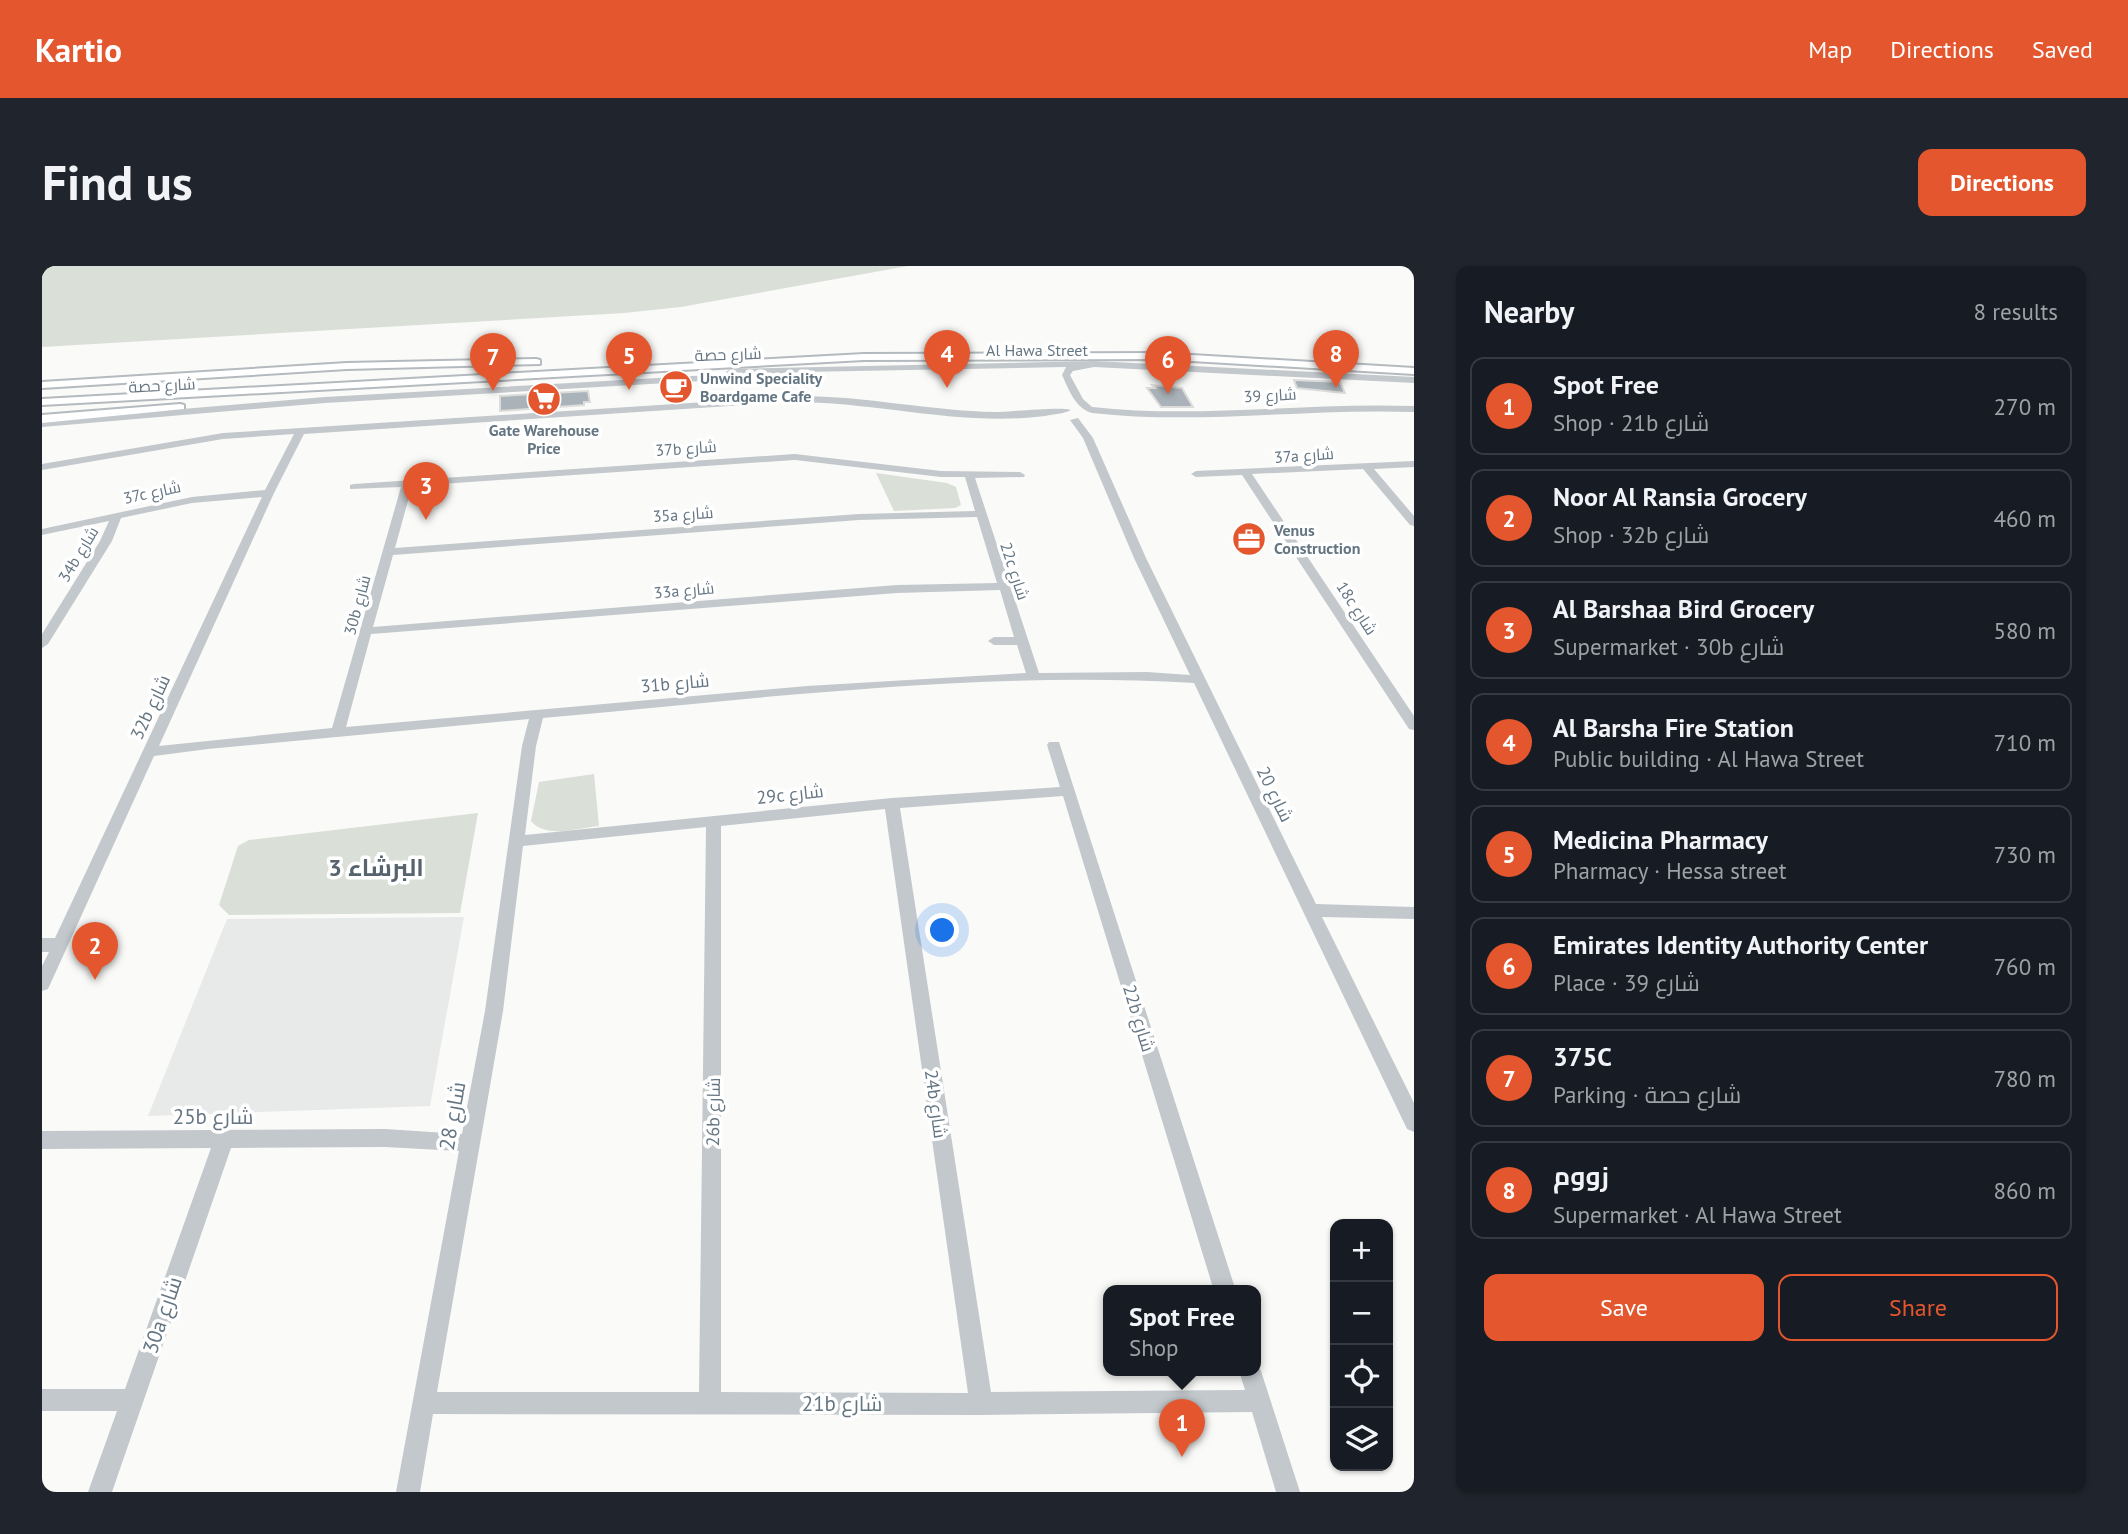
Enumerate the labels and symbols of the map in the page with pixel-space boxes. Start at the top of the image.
pin: 4 [924,330,970,388]
pin: 8 [1313,330,1359,388]
pin: 5 [606,332,652,390]
pin: 7 [470,333,516,391]
pin: 6 [1145,336,1191,394]
street label: Al Hawa Street [986,340,1088,360]
street label: شارع حصة [694,343,762,367]
cafe icon: Unwind Speciality Boardgame Cafe [657,368,695,406]
place label: Unwind Speciality Boardgame Cafe [700,368,823,406]
street label: شارع حصة [128,373,196,399]
supermarket icon: Gate Warehouse Price [525,380,563,418]
street label: شارع 39 [1243,384,1297,408]
place label: Gate Warehouse Price [489,420,599,458]
street label: 37b شارع [655,436,717,462]
street label: 37a شارع [1273,443,1335,469]
pin: 3 [403,462,449,520]
street label: 37c شارع [121,476,183,510]
street label: 35a شارع [652,502,714,528]
office icon: Venus Construction [1230,520,1268,558]
place label: Venus Construction [1273,520,1360,558]
street label: 34b شارع [54,523,104,586]
street label: 22c شارع [994,540,1034,603]
street label: 30b شارع [339,573,377,638]
street label: 33a شارع [653,577,715,605]
street label: 18c شارع [1331,578,1382,640]
street label: 31b شارع [640,669,710,698]
street label: 32b شارع [125,671,176,744]
street label: شارع 20 [1251,762,1298,826]
street label: 29c شارع [755,779,825,810]
district label: البرشاء 3 [328,852,424,883]
your location [925,913,959,947]
pin: 2 [72,922,118,980]
street label: 22b شارع [1117,982,1160,1055]
street label: 24b شارع [919,1068,952,1140]
street label: 26b شارع [701,1077,726,1147]
street label: شارع 28 [433,1080,472,1153]
street label: 25b شارع [173,1103,253,1131]
street label: 30a شارع [136,1273,189,1357]
street label: 21b شارع [802,1390,882,1418]
pin: 1 [1159,1399,1205,1457]

